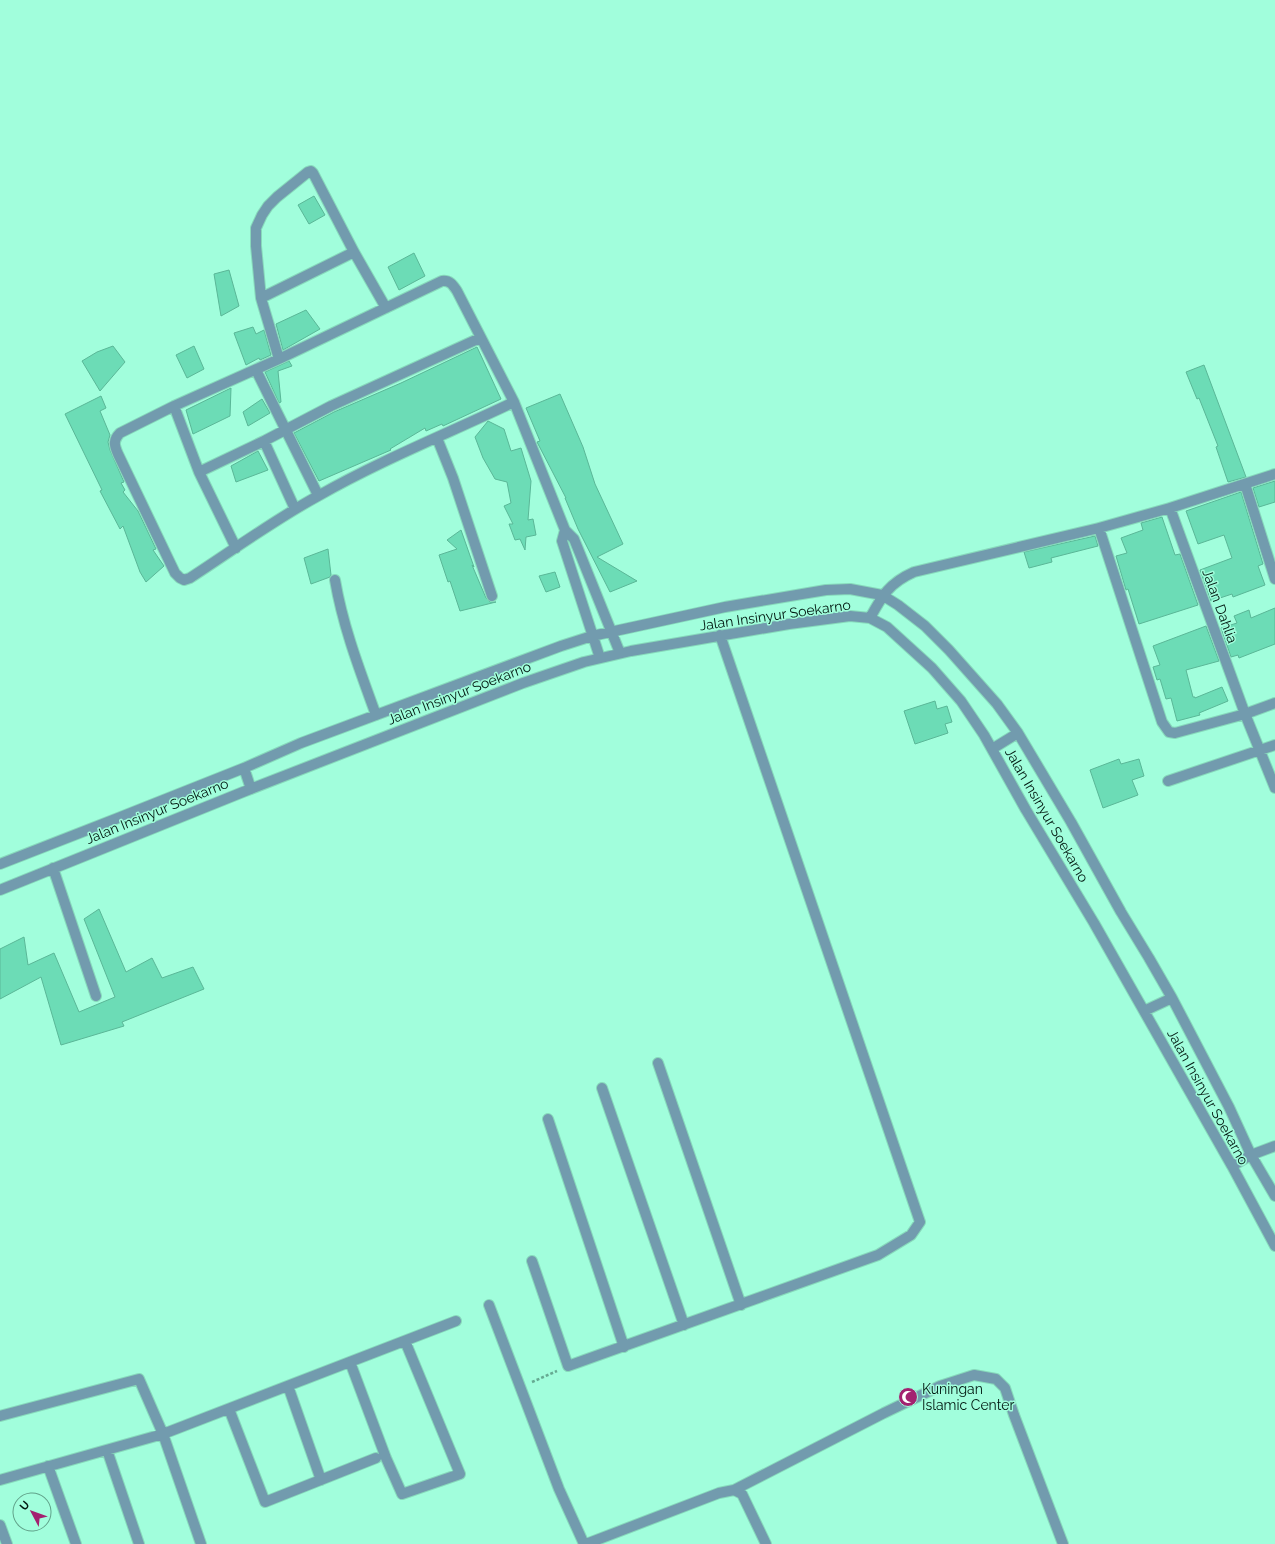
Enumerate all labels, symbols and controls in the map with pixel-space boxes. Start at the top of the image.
street label: Jalan Dahlia [1199,567,1241,645]
street label: Jalan Insinyur Soekarno [698,596,852,634]
street label: Jalan Insinyur Soekarno [385,658,533,728]
street label: Jalan Insinyur Soekarno [1002,745,1092,885]
street label: Jalan Insinyur Soekarno [83,775,231,847]
street label: Jalan Insinyur Soekarno [1164,1026,1252,1168]
place label: Kuningan Islamic Center [922,1381,1014,1413]
mosque icon: Kuningan Islamic Center [897,1386,919,1408]
north arrow [12,1492,52,1532]
text: U [17,1498,32,1513]

